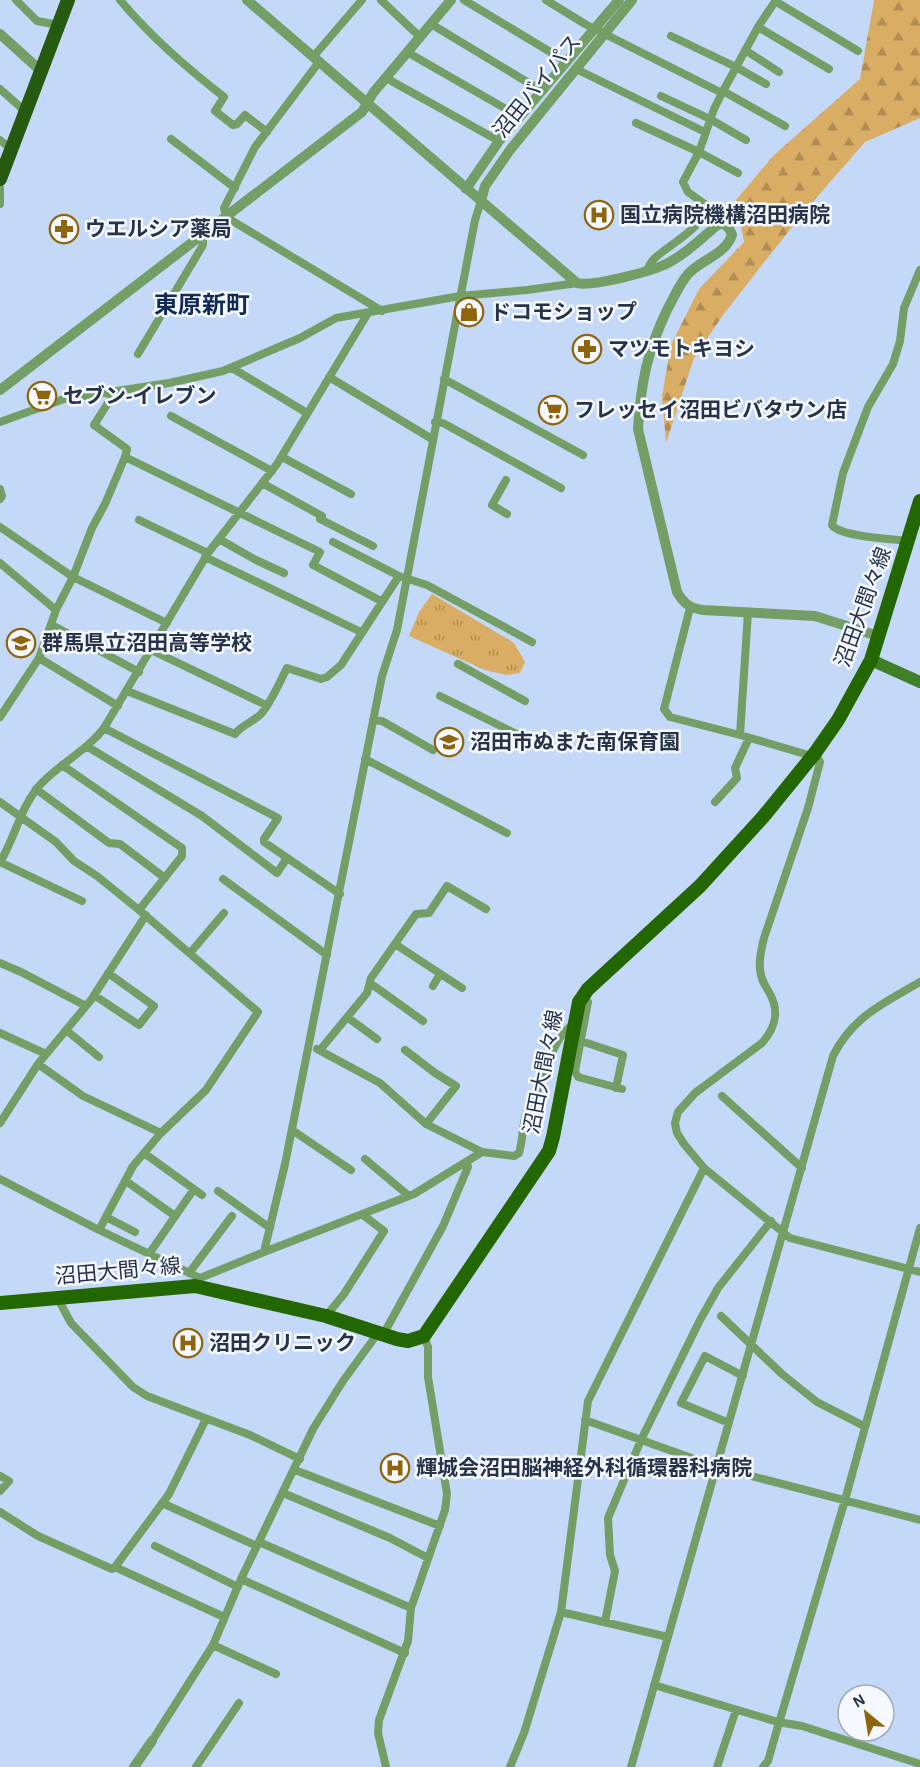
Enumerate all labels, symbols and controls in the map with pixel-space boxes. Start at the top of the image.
street label: 沼田バイパス [489,30,585,142]
hospital icon: 国立病院機構沼田病院 [583,199,615,231]
place label: 国立病院機構沼田病院 [620,203,830,226]
pharmacy icon: ウエルシア薬局 [48,213,80,245]
place label: ウエルシア薬局 [85,218,232,240]
district label: 東原新町 [154,292,250,318]
shop icon: ドコモショップ [453,296,485,328]
place label: ドコモショップ [490,301,637,323]
pharmacy icon: マツモトキヨシ [571,333,603,365]
place label: マツモトキヨシ [608,338,755,360]
supermarket icon: セブン-イレブン [26,380,58,412]
place label: セブン-イレブン [63,384,216,407]
supermarket icon: フレッセイ沼田ビバタウン店 [537,394,569,426]
place label: フレッセイ沼田ビバタウン店 [574,399,847,421]
street label: 沼田大間々線 [831,544,895,670]
school or university icon: 群馬県立沼田高等学校 [5,627,37,659]
place label: 群馬県立沼田高等学校 [42,631,252,654]
school or university icon: 沼田市ぬまた南保育園 [433,726,465,758]
place label: 沼田市ぬまた南保育園 [470,731,680,753]
street label: 沼田大間々線 [520,1008,566,1136]
street label: 沼田大間々線 [54,1255,182,1287]
hospital icon: 沼田クリニック [172,1327,204,1359]
place label: 沼田クリニック [209,1332,356,1354]
hospital icon: 輝城会沼田脳神経外科循環器科病院 [379,1452,411,1484]
place label: 輝城会沼田脳神経外科循環器科病院 [416,1456,752,1479]
north arrow [836,1683,896,1743]
text: N [850,1691,868,1711]

